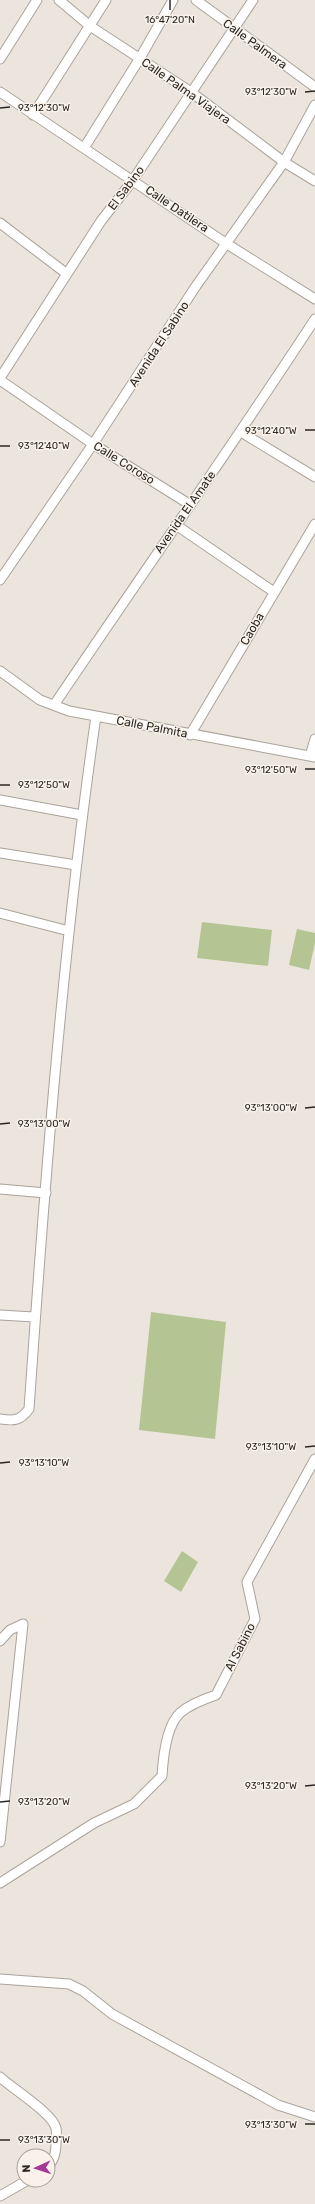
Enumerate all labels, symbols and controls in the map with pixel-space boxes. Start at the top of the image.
text: 16°47'20"N [145,14,195,26]
street label: Calle Palmera [220,16,290,72]
street label: Calle Palma Viajera [139,55,233,127]
text: 93°12'30"W [245,86,297,98]
text: 93°12'30"W [18,102,70,114]
street label: El Sabino [105,163,147,213]
street label: Calle Datilera [143,183,211,235]
street label: Avenida El Sabino [126,299,192,389]
text: 93°12'40"W [245,425,297,437]
street label: Calle Coroso [91,439,157,487]
text: 93°12'40"W [18,440,70,452]
street label: Avenida El Amate [151,468,219,556]
street label: Caoba [237,610,267,648]
street label: Calle Palmita [115,713,189,741]
text: 93°12'50"W [245,764,297,776]
text: 93°12'50"W [18,779,70,791]
text: 93°13'00"W [245,1102,297,1114]
text: 93°13'00"W [18,1118,70,1130]
text: 93°13'10"W [246,1441,296,1453]
text: 93°13'10"W [19,1457,69,1469]
street label: Al Sabino [222,1620,258,1673]
text: 93°13'20"W [245,1780,297,1792]
text: 93°13'20"W [18,1796,70,1808]
text: 93°13'30"W [245,2119,297,2131]
text: 93°13'30"W [18,2134,70,2146]
north arrow [16,2148,56,2188]
text: N [20,2164,33,2173]

